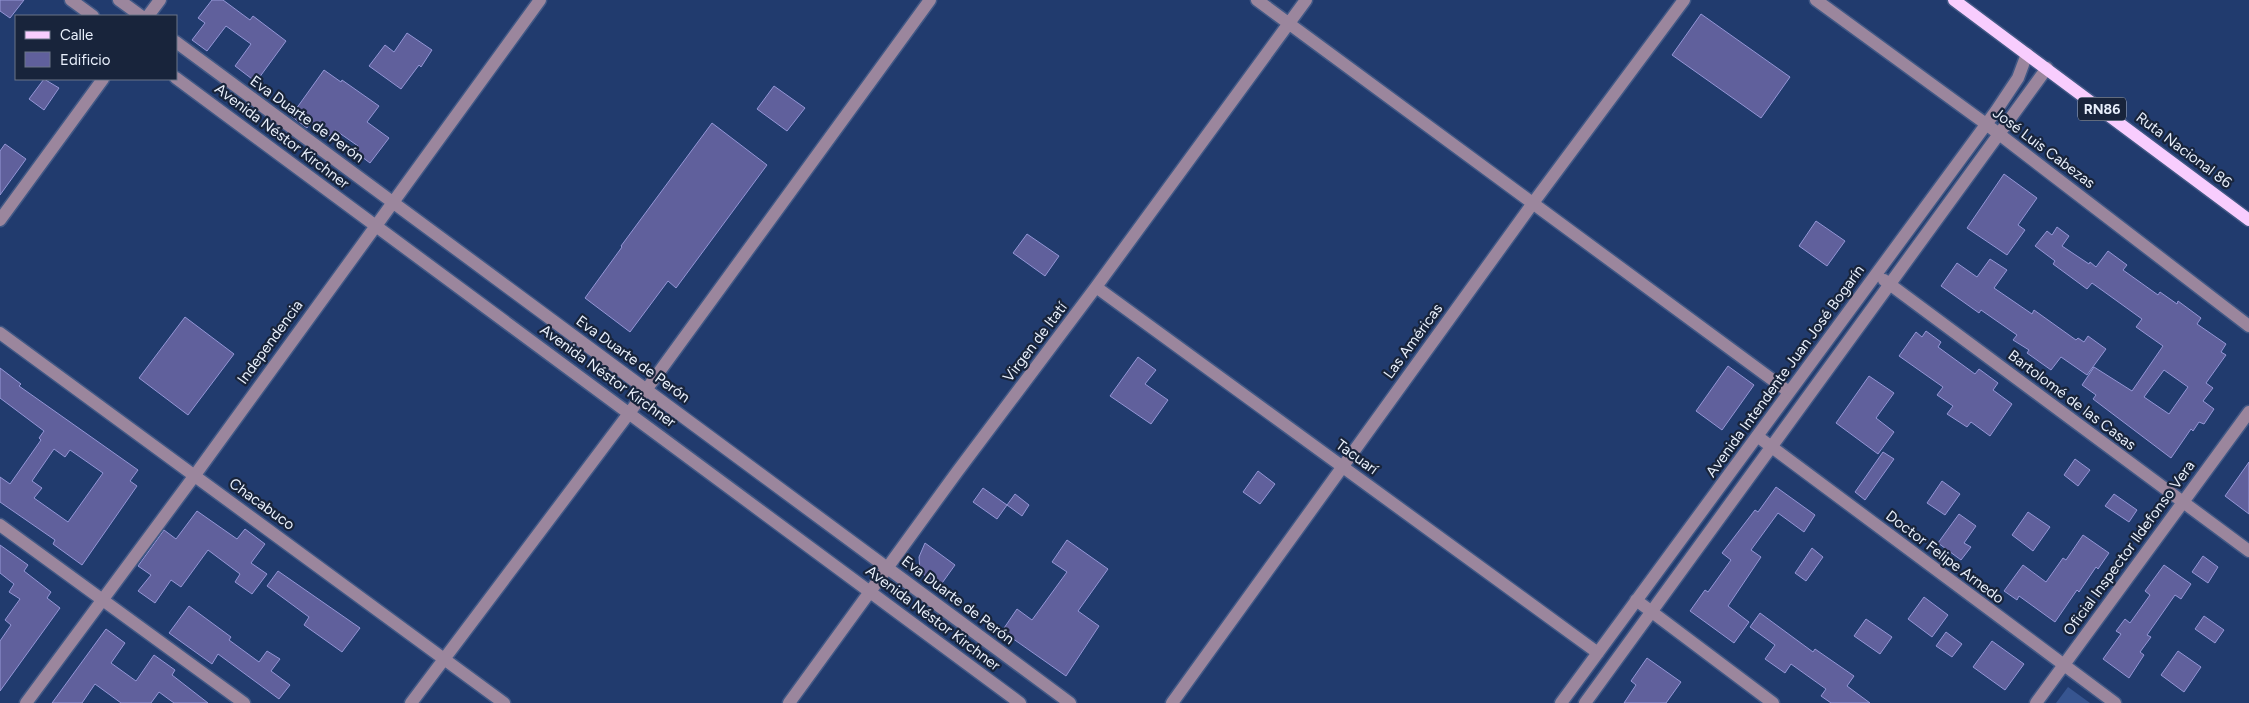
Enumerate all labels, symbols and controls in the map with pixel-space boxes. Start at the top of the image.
legend [15,15,178,80]
text: Calle [60,26,93,44]
text: Edificio [60,51,111,69]
street label: Eva Duarte de Perón [247,72,367,166]
street label: Avenida Néstor Kirchner [211,80,353,192]
road number: RN86 [2078,98,2126,120]
street label: José Luis Cabezas [1989,104,2099,192]
street label: Ruta Nacional 86 [2133,108,2236,192]
street label: Avenida Intendente Juan José Bogarín [1702,261,1868,481]
street label: Independencia [233,296,307,388]
street label: Virgen de Itatí [999,297,1072,385]
street label: Las Américas [1380,300,1446,382]
street label: Eva Duarte de Perón [573,312,693,406]
street label: Avenida Néstor Kirchner [537,321,679,431]
street label: Bartolomé de las Casas [2005,346,2139,454]
street label: Tacuarí [1332,436,1383,479]
street label: Oficial Inspector Ildefonso Vera [2060,457,2198,639]
street label: Chacabuco [226,474,299,534]
street label: Doctor Felipe Arnedo [1882,507,2008,607]
street label: Eva Duarte de Perón [898,552,1018,648]
street label: Avenida Néstor Kirchner [862,562,1004,674]

